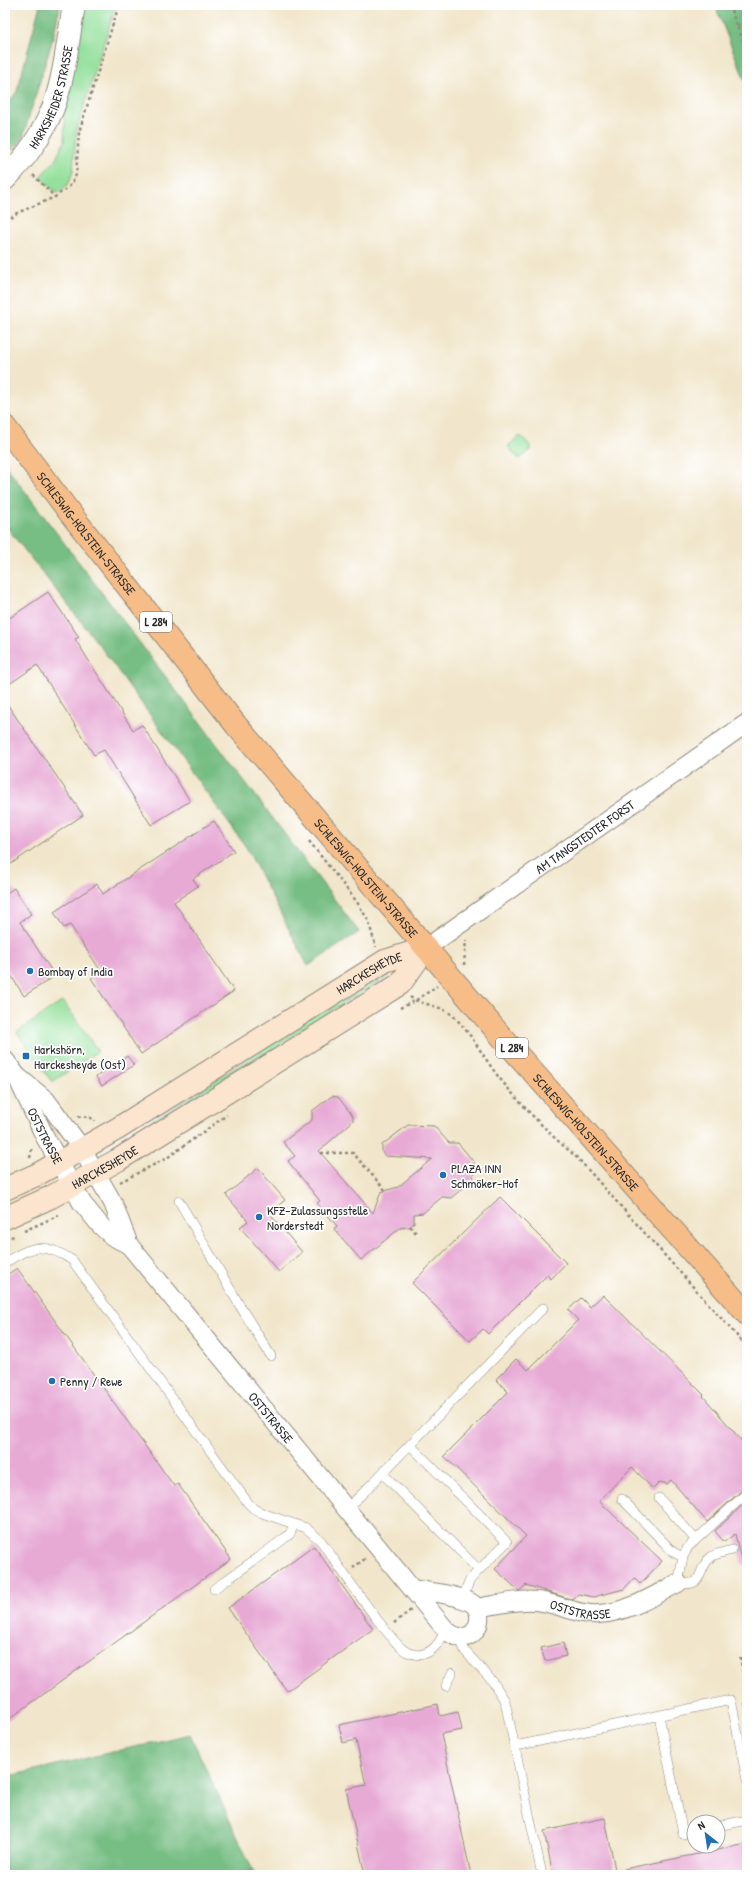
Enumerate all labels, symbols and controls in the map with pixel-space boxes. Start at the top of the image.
street label: HARKSHEIDER STRASSE [24,44,77,152]
street label: SCHLESWIG-HOLSTEIN-STRASSE [33,468,140,599]
road number: L 284 [140,612,172,632]
street label: AM TANGSTEDTER FORST [532,795,639,878]
street label: SCHLESWIG-HOLSTEIN-STRASSE [310,814,422,942]
street label: HARCKESHEYDE [333,947,404,998]
place label: Bombay of India [38,962,113,980]
marker: Bombay of India [25,966,35,976]
road number: L 284 [496,1038,528,1058]
place label: Harkshörn, Harckesheyde (Ost) [34,1040,126,1073]
marker: Harkshörn, Harckesheyde (Ost) [21,1051,31,1061]
street label: SCHLESWIG-HOLSTEIN-STRASSE [529,1069,643,1195]
street label: OSTSTRASSE [23,1104,67,1167]
street label: HARCKESHEYDE [68,1141,141,1193]
place label: PLAZA INN Schmöker-Hof [451,1159,519,1192]
marker: PLAZA INN Schmöker-Hof [438,1170,448,1180]
place label: KFZ-Zulassungsstelle Norderstedt [267,1201,368,1234]
marker: KFZ-Zulassungsstelle Norderstedt [254,1212,264,1222]
place label: Penny / Rewe [60,1372,122,1390]
marker: Penny / Rewe [47,1376,57,1386]
street label: OSTSTRASSE [245,1388,298,1447]
street label: OSTSTRASSE [548,1595,612,1623]
north arrow [686,1814,726,1854]
text: N [695,1818,707,1833]

